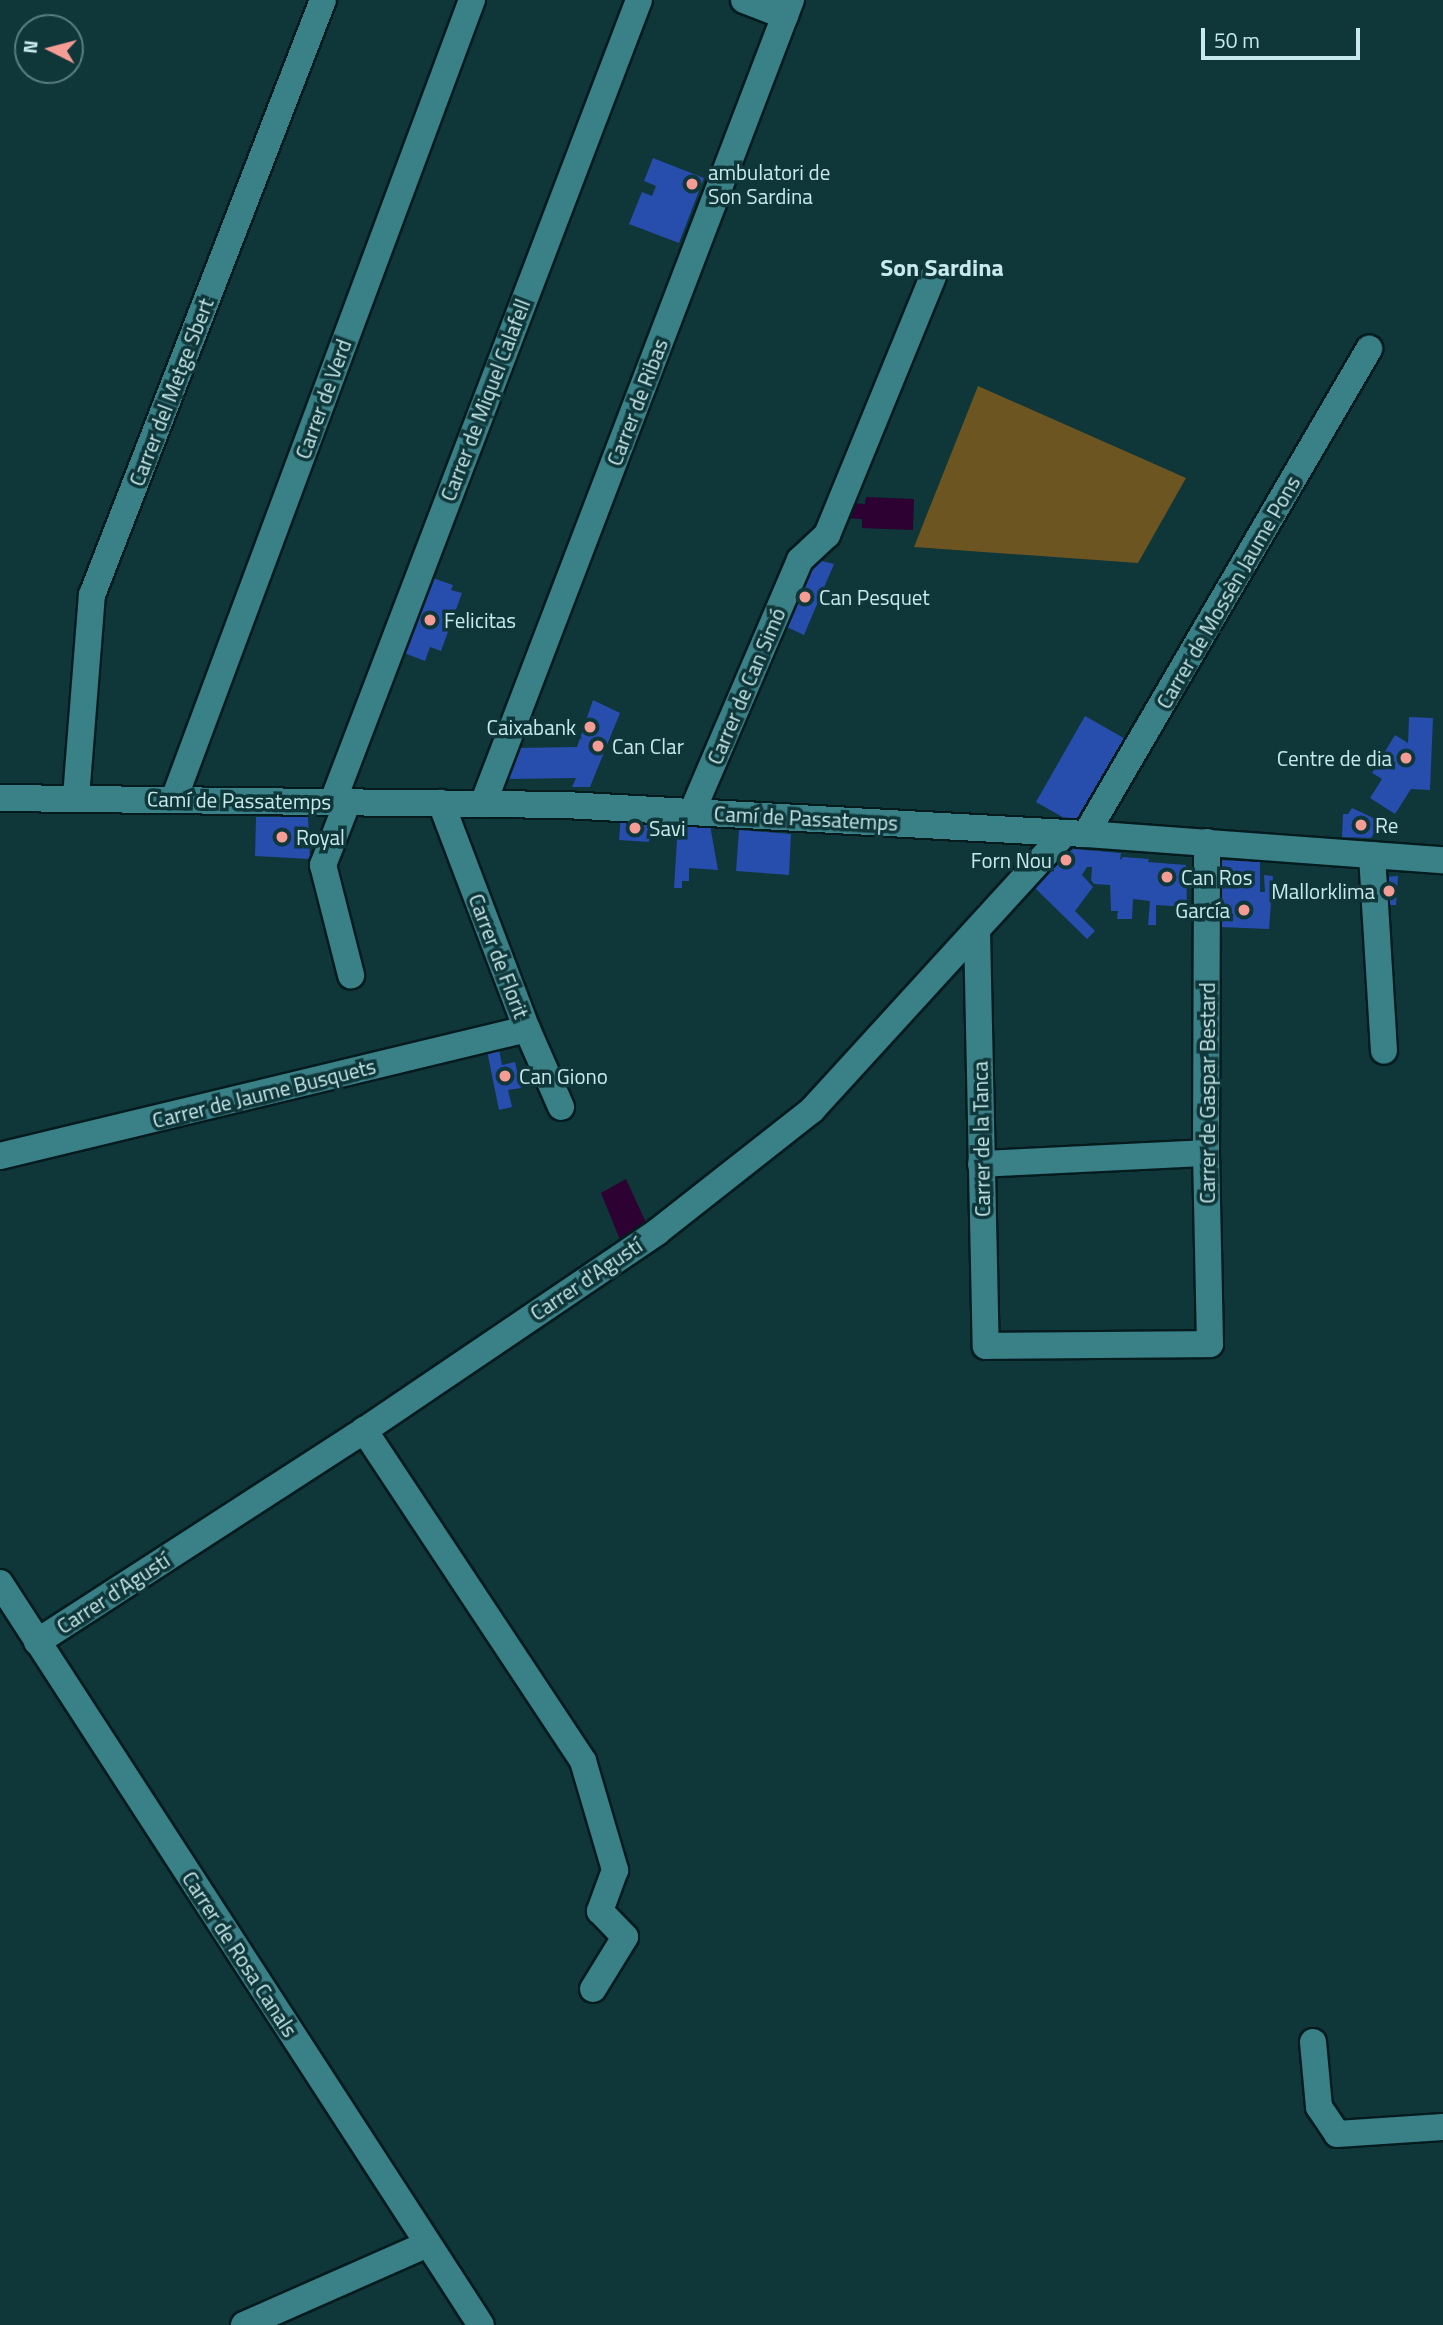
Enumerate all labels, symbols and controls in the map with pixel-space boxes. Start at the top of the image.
north arrow [14,14,84,84]
scale bar [1205,14,1364,58]
text: 50 m [1214,24,1260,56]
text: N [14,39,45,55]
place label: ambulatori de Son Sardina [708,159,830,209]
marker: ambulatori de Son Sardina [682,174,702,194]
district label: Son Sardina [880,254,1004,282]
street label: Carrer del Metge Sbert [124,295,218,489]
street label: Carrer de Miquel Calafell [435,296,535,504]
street label: Carrer de Ribas [601,335,673,469]
street label: Carrer de Verd [290,336,356,462]
street label: Carrer de Mossèn Jaume Pons [1151,471,1305,713]
place label: Can Pesquet [819,584,930,610]
marker: Can Pesquet [797,589,813,605]
street label: Carrer de Can Simó [702,604,790,768]
place label: Felicitas [444,607,516,633]
marker: Felicitas [422,612,438,628]
place label: Caixabank [487,714,576,740]
marker: Caixabank [582,719,598,735]
place label: Can Clar [612,733,684,759]
marker: Can Clar [590,738,606,754]
place label: Centre de dia [1277,745,1392,771]
marker: Centre de dia [1398,750,1414,766]
street label: Camí de Passatemps [147,786,331,814]
street label: Camí de Passatemps [713,801,899,835]
place label: Re [1375,812,1398,838]
place label: Savi [649,815,685,841]
marker: Re [1353,817,1369,833]
marker: Savi [627,820,643,836]
place label: Royal [296,824,345,850]
marker: Royal [274,829,290,845]
place label: Forn Nou [971,847,1052,873]
marker: Forn Nou [1058,852,1074,868]
place label: Can Ros [1181,864,1252,890]
marker: Can Ros [1159,869,1175,885]
place label: Mallorklima [1271,878,1375,904]
marker: Mallorklima [1381,883,1397,899]
street label: Carrer de Florit [464,890,534,1022]
place label: García [1175,897,1230,923]
marker: García [1236,902,1252,918]
street label: Carrer de Gaspar Bestard [1194,982,1220,1204]
street label: Carrer de Jaume Busquets [150,1053,378,1133]
street label: Carrer de la Tanca [967,1061,995,1217]
place label: Can Giono [519,1063,608,1089]
marker: Can Giono [497,1068,513,1084]
street label: Carrer d'Agustí [525,1232,647,1326]
street label: Carrer d'Agustí [52,1547,174,1639]
street label: Carrer de Rosa Canals [177,1867,303,2041]

